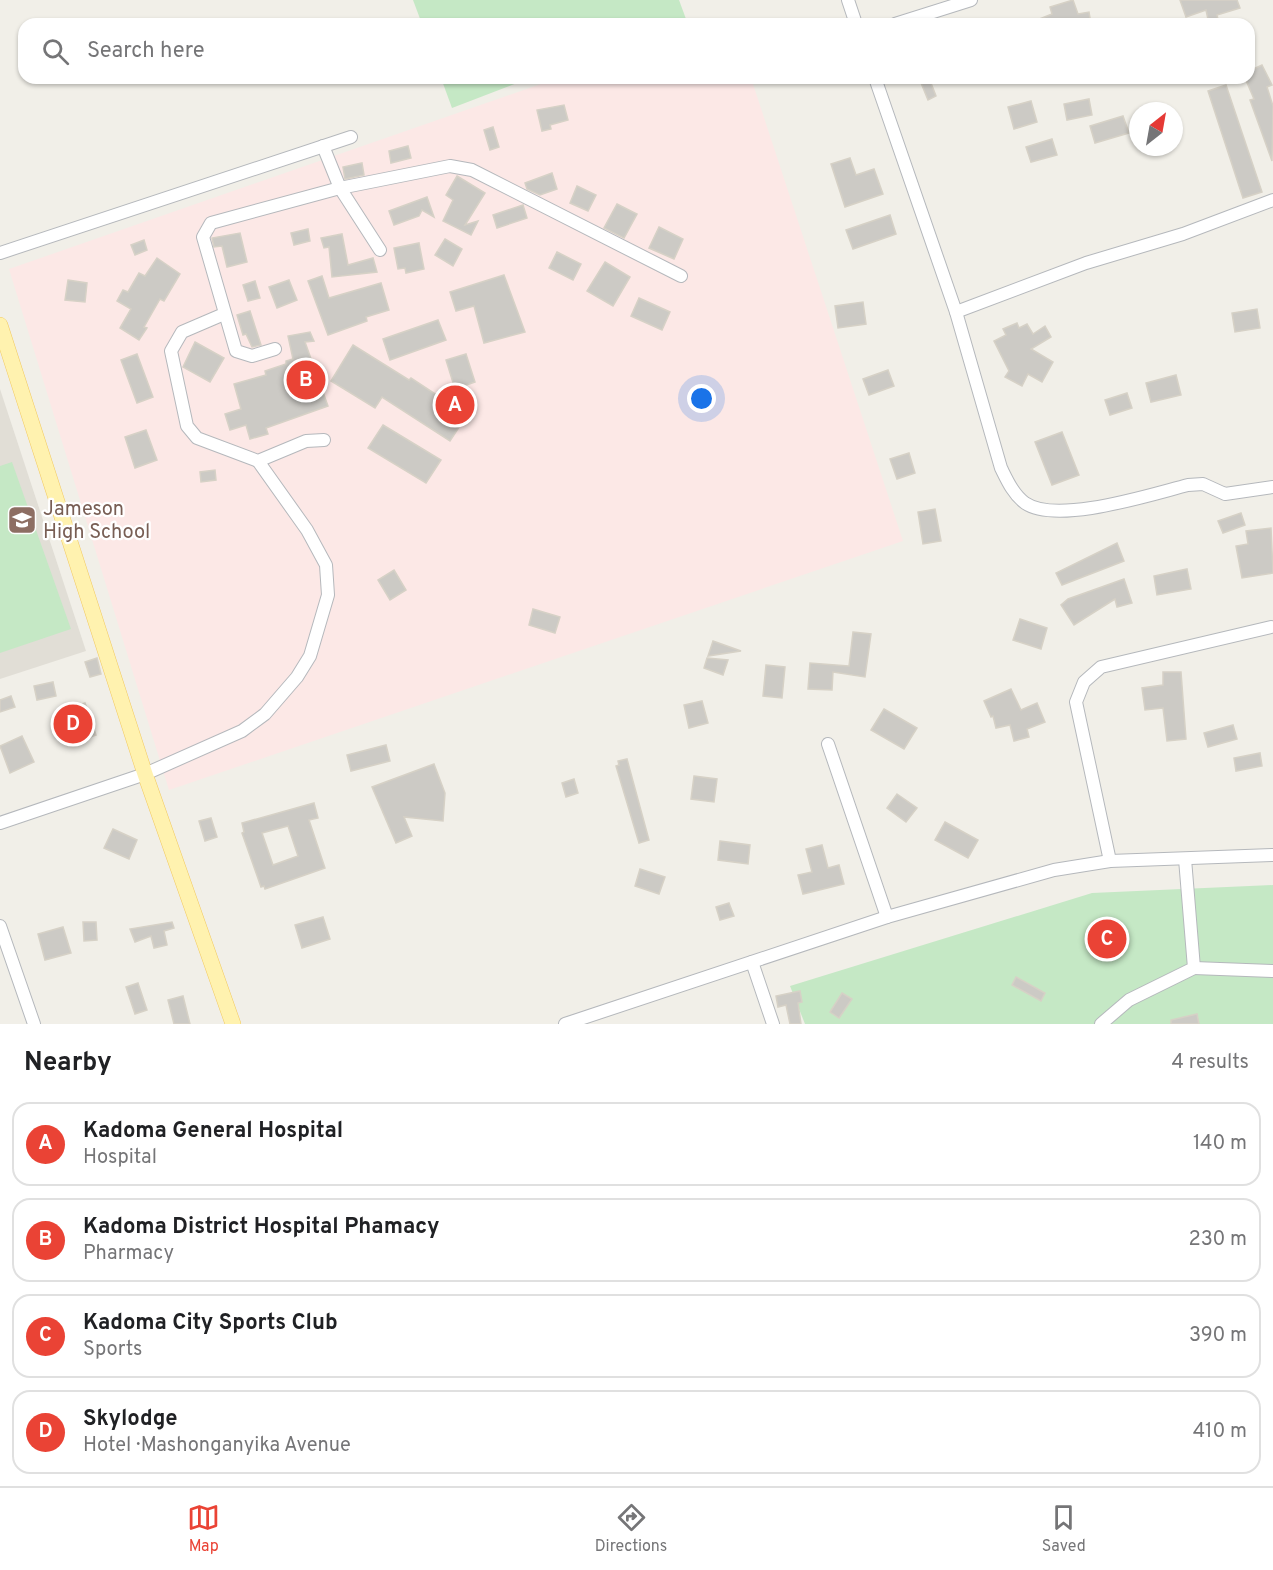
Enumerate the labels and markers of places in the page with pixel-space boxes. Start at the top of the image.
pin: B [286,358,326,403]
pin: A [436,382,474,428]
place label: Jameson High School [43,497,150,546]
school or university icon: Jameson High School [6,504,38,536]
pin: D [54,702,92,746]
pin: C [1088,916,1126,962]

